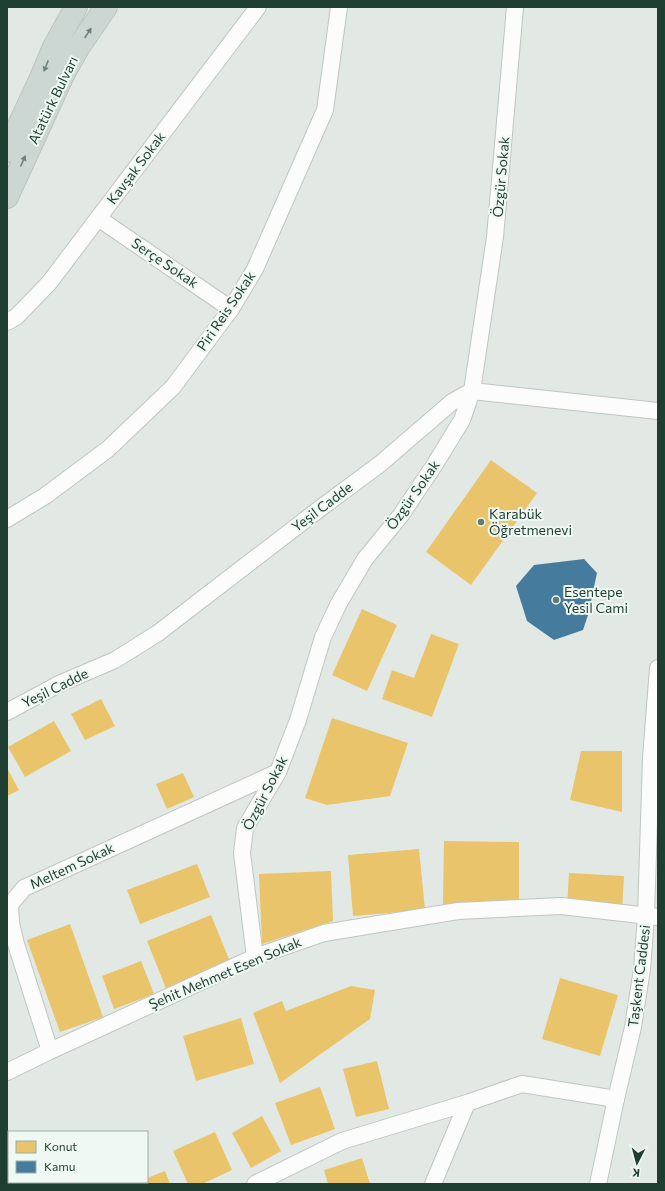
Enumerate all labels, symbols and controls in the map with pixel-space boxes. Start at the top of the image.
one-way arrow [84,28,92,38]
street label: Atatürk Bulvarı [24,53,81,146]
one-way arrow [42,61,48,73]
street label: Kavşak Sokak [103,128,169,207]
street label: Özgür Sokak [488,135,513,218]
one-way arrow [21,155,27,167]
street label: Serçe Sokak [129,234,202,291]
street label: Piri Reis Sokak [193,267,259,354]
street label: Özgür Sokak [382,456,443,533]
street label: Yeşil Cadde [288,478,356,535]
place label: Karabük Öğretmenevi [489,505,572,538]
marker: Karabük Öğretmenevi [476,517,486,527]
place label: Esentepe Yesil Cami [564,583,628,616]
marker: Esentepe Yesil Cami [551,595,561,605]
street label: Yeşil Cadde [19,664,91,711]
street label: Özgür Sokak [239,752,291,833]
street label: Meltem Sokak [27,838,117,893]
street label: Taşkent Caddesi [624,924,653,1028]
street label: Şehit Mehmet Esen Sokak [146,932,304,1012]
legend [8,1131,148,1183]
text: Konut [44,1139,77,1153]
north arrow [617,1143,657,1183]
text: Kamu [44,1159,76,1173]
text: K [631,1167,640,1180]

